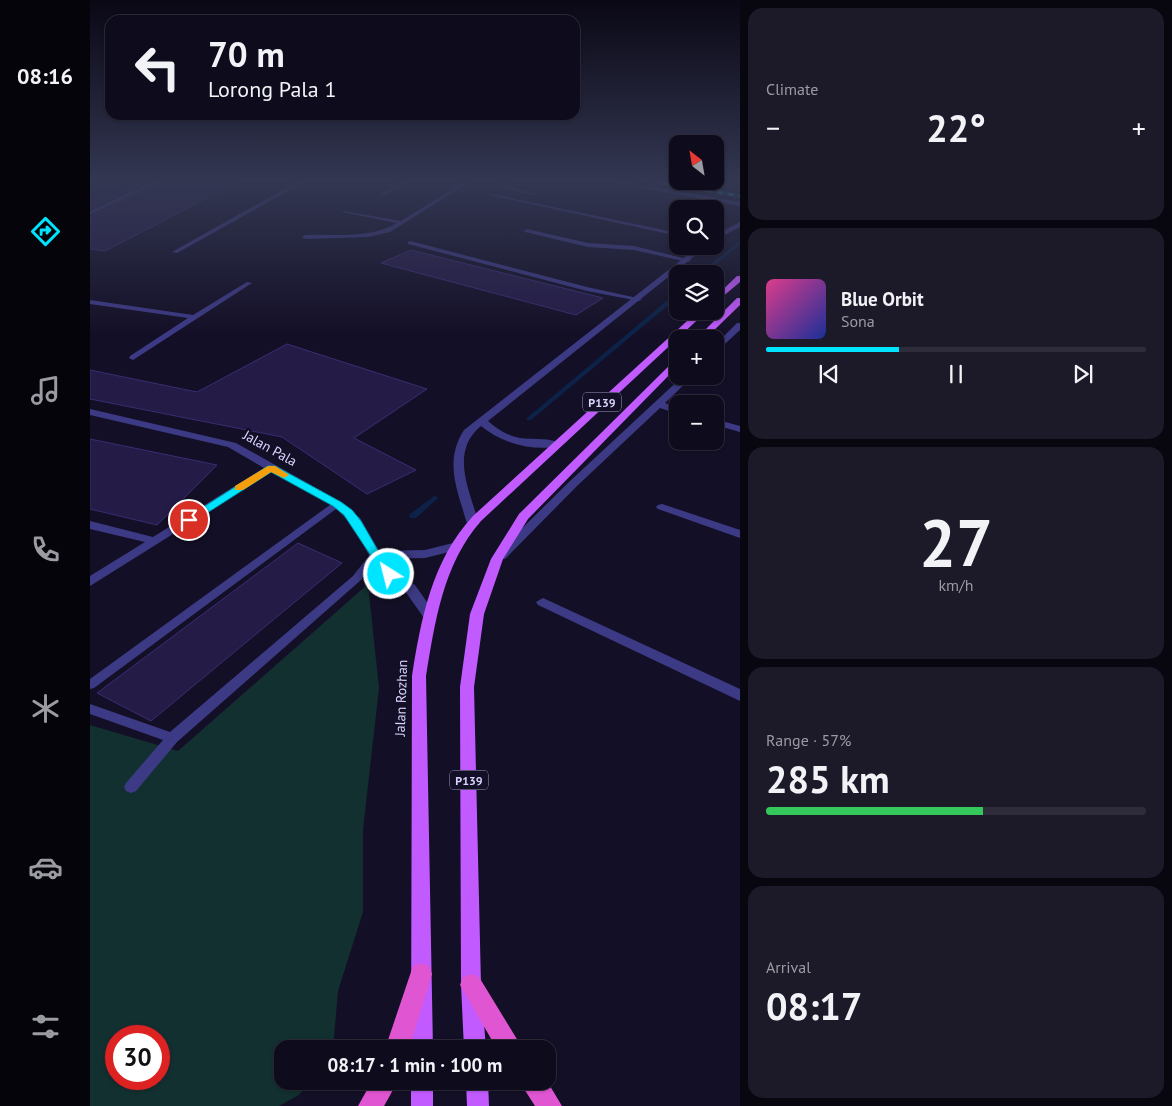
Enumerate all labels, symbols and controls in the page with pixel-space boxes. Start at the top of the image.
text: 70 m [208,31,285,77]
icon: left [125,35,190,100]
text: 08:16 [17,62,73,90]
text: Lorong Pala 1 [208,75,337,103]
text: Climate [766,79,818,99]
text: 22° [926,103,986,152]
text: − [766,109,780,146]
text: + [1132,109,1146,146]
north arrow [669,135,724,190]
map controls [669,135,724,450]
button: search [669,200,724,255]
icon: directions [28,214,63,249]
button: layers [669,265,724,320]
text: Blue Orbit [841,287,924,311]
text: Sona [841,311,875,331]
button: + [669,330,724,385]
icon: previous [815,360,843,388]
icon: pause [942,360,970,388]
icon: next [1069,360,1097,388]
icon: music [28,373,63,408]
road number: P139 [583,392,621,412]
button: − [669,395,724,450]
street label: Jalan Pala [239,425,300,470]
pin [168,499,210,541]
text: 27 [919,500,993,584]
icon: arrive [175,506,203,534]
icon: phone [28,532,63,567]
position arrow [362,547,414,599]
text: km/h [938,575,974,595]
street label: Jalan Rozhan [391,659,411,738]
icon: climate [28,691,63,726]
text: Range · 57% [766,730,851,750]
text: 285 km [766,754,890,803]
road number: P139 [450,770,488,790]
icon: car [28,850,63,885]
text: Arrival [766,957,811,977]
text: 08:17 [766,981,862,1030]
icon: filters [28,1009,63,1044]
speed limit sign: 30 [105,1025,170,1090]
text: 08:17 · 1 min · 100 m [328,1053,502,1077]

